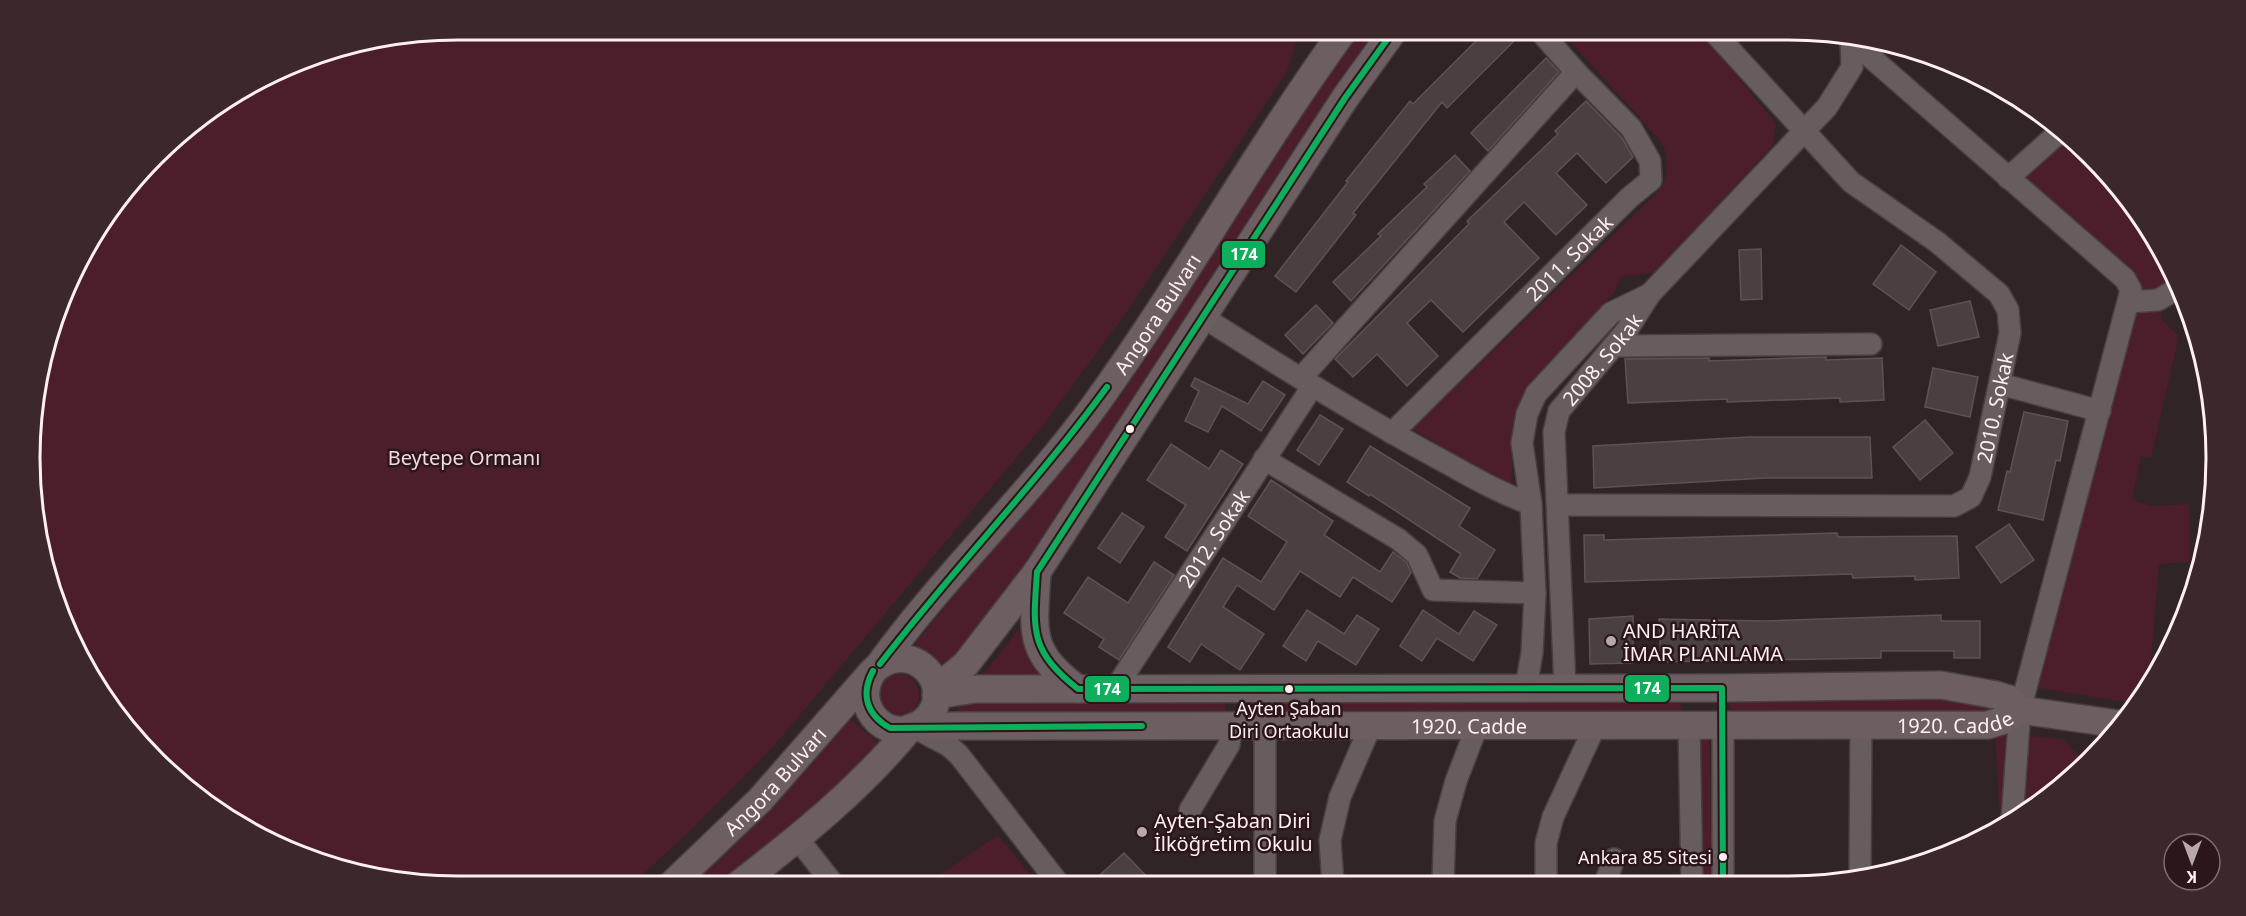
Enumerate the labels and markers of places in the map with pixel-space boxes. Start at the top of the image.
unlabelled marker [1124,423,1136,435]
place label: AND HARİTA İMAR PLANLAMA [1623,617,1783,667]
marker: AND HARİTA İMAR PLANLAMA [1604,634,1618,648]
marker: Ayten Şaban Diri Ortaokulu [1283,683,1295,695]
place label: Ayten Şaban Diri Ortaokulu [1229,696,1349,743]
place label: Ayten-Şaban Diri İlköğretim Okulu [1154,807,1313,857]
marker: Ayten-Şaban Diri İlköğretim Okulu [1135,825,1149,839]
place label: Ankara 85 Sitesi [1578,845,1712,869]
marker: Ankara 85 Sitesi [1717,851,1729,863]

